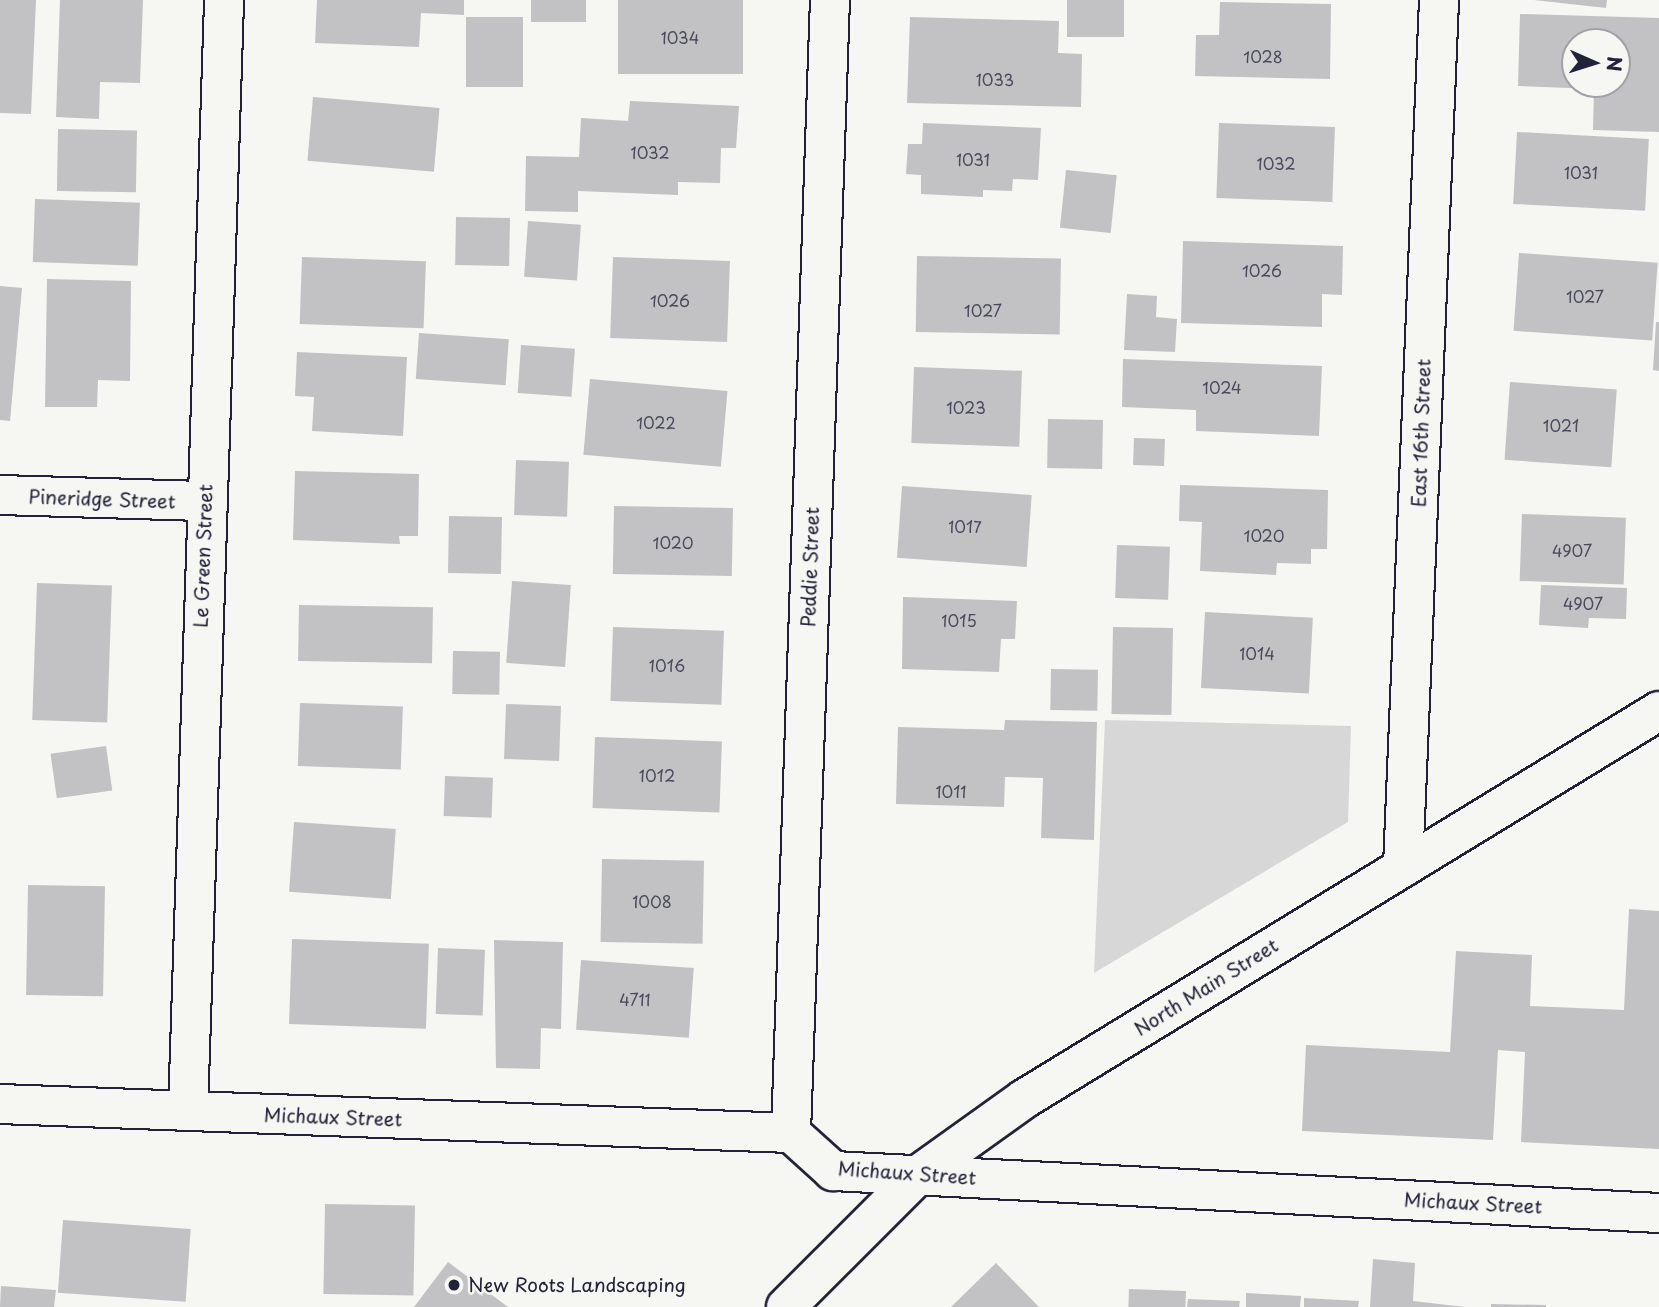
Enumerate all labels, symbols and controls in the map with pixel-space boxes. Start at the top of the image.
house number: 1034 [661,27,699,47]
north arrow [1561,28,1631,98]
house number: 1028 [1243,46,1283,66]
text: N [1601,56,1629,72]
house number: 1033 [976,69,1014,89]
house number: 1032 [630,142,670,162]
house number: 1031 [956,149,990,169]
house number: 1032 [1256,153,1296,173]
house number: 1031 [1564,162,1598,182]
house number: 1026 [1242,260,1282,280]
house number: 1027 [1566,286,1604,306]
house number: 1026 [650,290,690,310]
house number: 1027 [964,300,1002,320]
street label: East 16th Street [1407,358,1435,508]
house number: 1024 [1202,377,1242,397]
house number: 1023 [946,397,986,417]
house number: 1022 [636,412,676,432]
house number: 1021 [1543,415,1579,435]
street label: Le Green Street [189,482,217,630]
street label: Pineridge Street [28,485,176,513]
street label: Peddie Street [797,506,823,628]
house number: 1017 [948,516,982,536]
house number: 1020 [1244,525,1284,545]
house number: 1020 [653,532,693,552]
house number: 4907 [1552,540,1592,560]
house number: 4907 [1563,593,1603,613]
house number: 1015 [941,610,977,630]
house number: 1014 [1239,643,1275,663]
house number: 1016 [649,655,685,675]
house number: 1012 [639,765,675,785]
house number: 1011 [935,781,967,801]
house number: 1008 [632,891,672,911]
street label: North Main Street [1129,933,1283,1041]
house number: 4711 [619,989,651,1009]
street label: Michaux Street [264,1103,402,1131]
street label: Michaux Street [837,1157,977,1189]
street label: Michaux Street [1404,1188,1542,1218]
place label: New Roots Landscaping [468,1274,685,1296]
marker: New Roots Landscaping [446,1277,462,1293]

